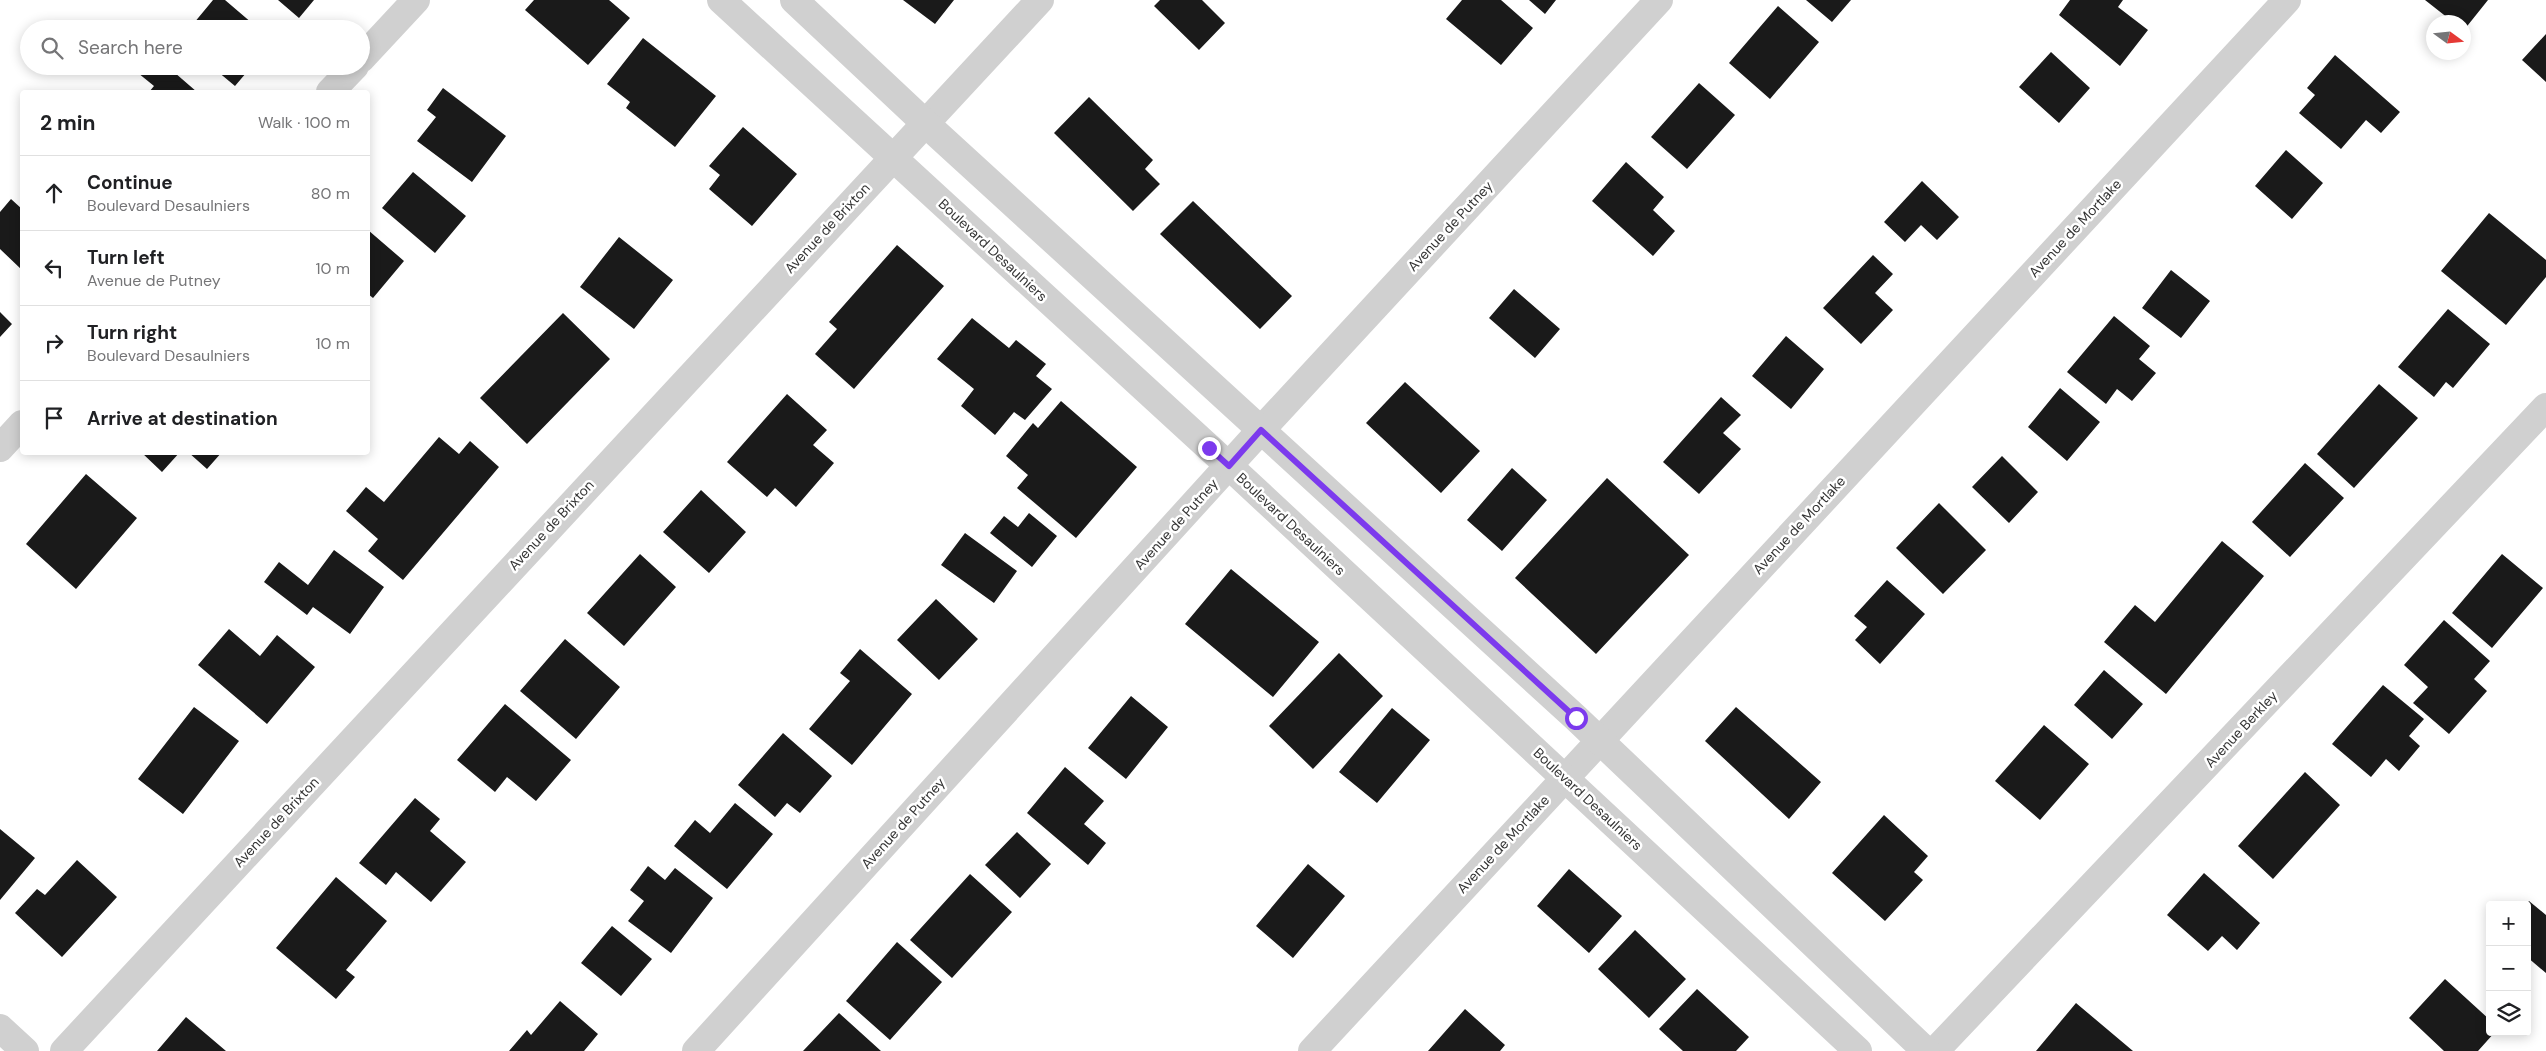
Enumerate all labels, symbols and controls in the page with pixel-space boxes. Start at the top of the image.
north arrow [2426,15,2471,60]
search box [20,20,370,75]
icon: search [38,34,66,62]
text: Search here [78,35,183,60]
text: 2 min [40,109,96,137]
text: Walk · 100 m [258,112,350,133]
text: Continue [87,170,173,195]
street label: Avenue de Mortlake [2025,175,2125,281]
street label: Avenue de Putney [1404,177,1497,275]
icon: ahead [40,179,68,207]
street label: Avenue de Brixton [780,179,874,277]
text: 80 m [311,183,350,204]
text: Boulevard Desaulniers [87,195,250,216]
street label: Boulevard Desaulniers [935,195,1051,305]
text: Turn left [87,245,165,270]
icon: left [40,254,68,282]
text: 10 m [316,258,350,279]
text: Avenue de Putney [87,270,221,291]
text: Turn right [87,320,177,345]
icon: right [40,329,68,357]
text: 10 m [316,333,350,354]
text: Boulevard Desaulniers [87,345,250,366]
icon: arrive [40,404,68,432]
text: Arrive at destination [87,406,278,431]
route end [1198,437,1221,460]
street label: Boulevard Desaulniers [1233,469,1349,579]
street label: Avenue de Mortlake [1749,472,1849,578]
street label: Avenue de Putney [1130,474,1222,573]
street label: Avenue de Brixton [504,476,598,574]
street label: Avenue Berkley [2201,687,2281,771]
route start [1565,707,1588,730]
street label: Boulevard Desaulniers [1530,744,1646,854]
street label: Avenue de Brixton [229,773,323,871]
street label: Avenue de Putney [857,773,949,872]
street label: Avenue de Mortlake [1453,791,1553,897]
map controls [2486,901,2531,1036]
button: + [2486,901,2531,946]
button: − [2486,946,2531,991]
button: layers [2486,991,2531,1036]

